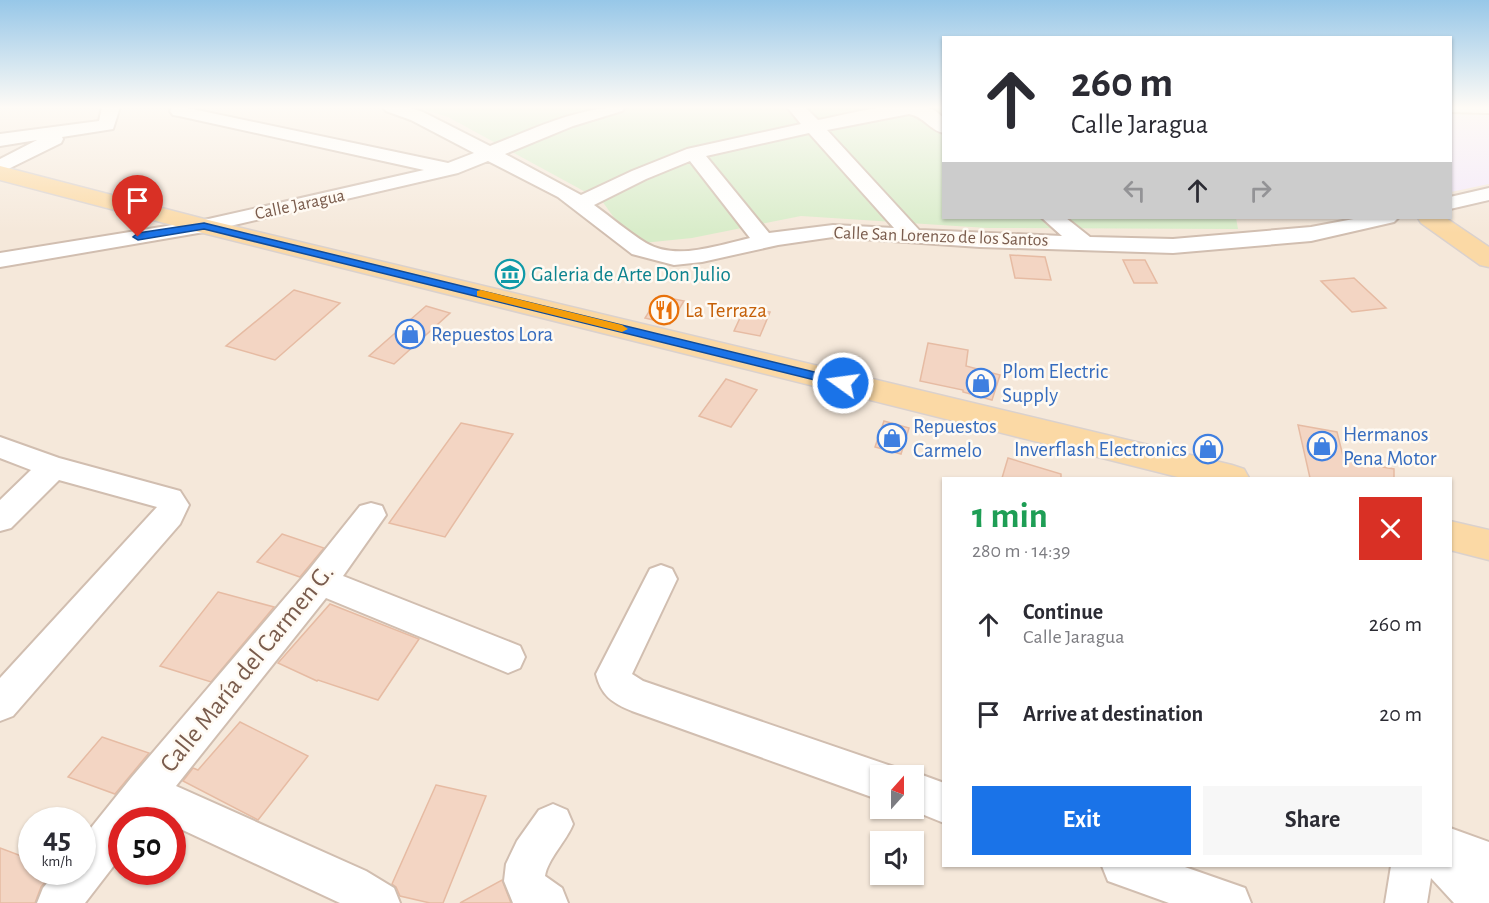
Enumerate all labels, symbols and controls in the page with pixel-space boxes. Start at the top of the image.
icon: ahead [972,60,1050,138]
text: 260 m [1071,62,1173,104]
text: Calle Jaragua [1071,111,1208,138]
icon: left [1118,174,1151,207]
icon: ahead [1181,174,1214,207]
icon: right [1244,174,1277,207]
pin [112,175,163,237]
icon: arrive [121,184,154,217]
street label: Calle Jaragua [253,187,347,223]
street label: Calle San Lorenzo de los Santos [833,224,1049,250]
museum icon: Galeria de Arte Don Julio [494,258,526,290]
place label: Galeria de Arte Don Julio [531,264,731,285]
restaurant icon: La Terraza [648,294,680,326]
place label: La Terraza [685,300,767,321]
shop icon: Repuestos Lora [394,318,426,350]
place label: Repuestos Lora [431,324,553,345]
position arrow [811,351,875,415]
place label: Plom Electric Supply [1002,361,1108,406]
shop icon: Plom Electric Supply [965,367,997,399]
place label: Repuestos Carmelo [913,416,997,461]
shop icon: Repuestos Carmelo [876,422,908,454]
place label: Hermanos Pena Motor [1343,424,1437,469]
shop icon: Hermanos Pena Motor [1306,430,1338,462]
shop icon: Inverflash Electronics [1192,433,1224,465]
place label: Inverflash Electronics [1014,439,1187,460]
button: close [1359,497,1422,560]
text: 1 min [972,498,1048,534]
text: 280 m · 14:39 [972,541,1070,561]
street label: Calle María del Carmen G. [155,559,339,777]
text: Continue [1023,601,1103,623]
icon: ahead [972,608,1005,641]
text: 260 m [1369,613,1422,635]
text: Calle Jaragua [1023,627,1125,647]
icon: arrive [972,698,1005,731]
text: Arrive at destination [1023,703,1203,725]
text: 20 m [1379,703,1422,725]
north arrow [870,765,924,819]
map controls [870,765,924,885]
button: Exit [972,786,1191,855]
button: Share [1203,786,1422,855]
speed limit sign: 50 [108,807,186,885]
text: 45 [43,824,71,854]
button: sound [870,831,924,885]
text: km/h [42,854,72,869]

